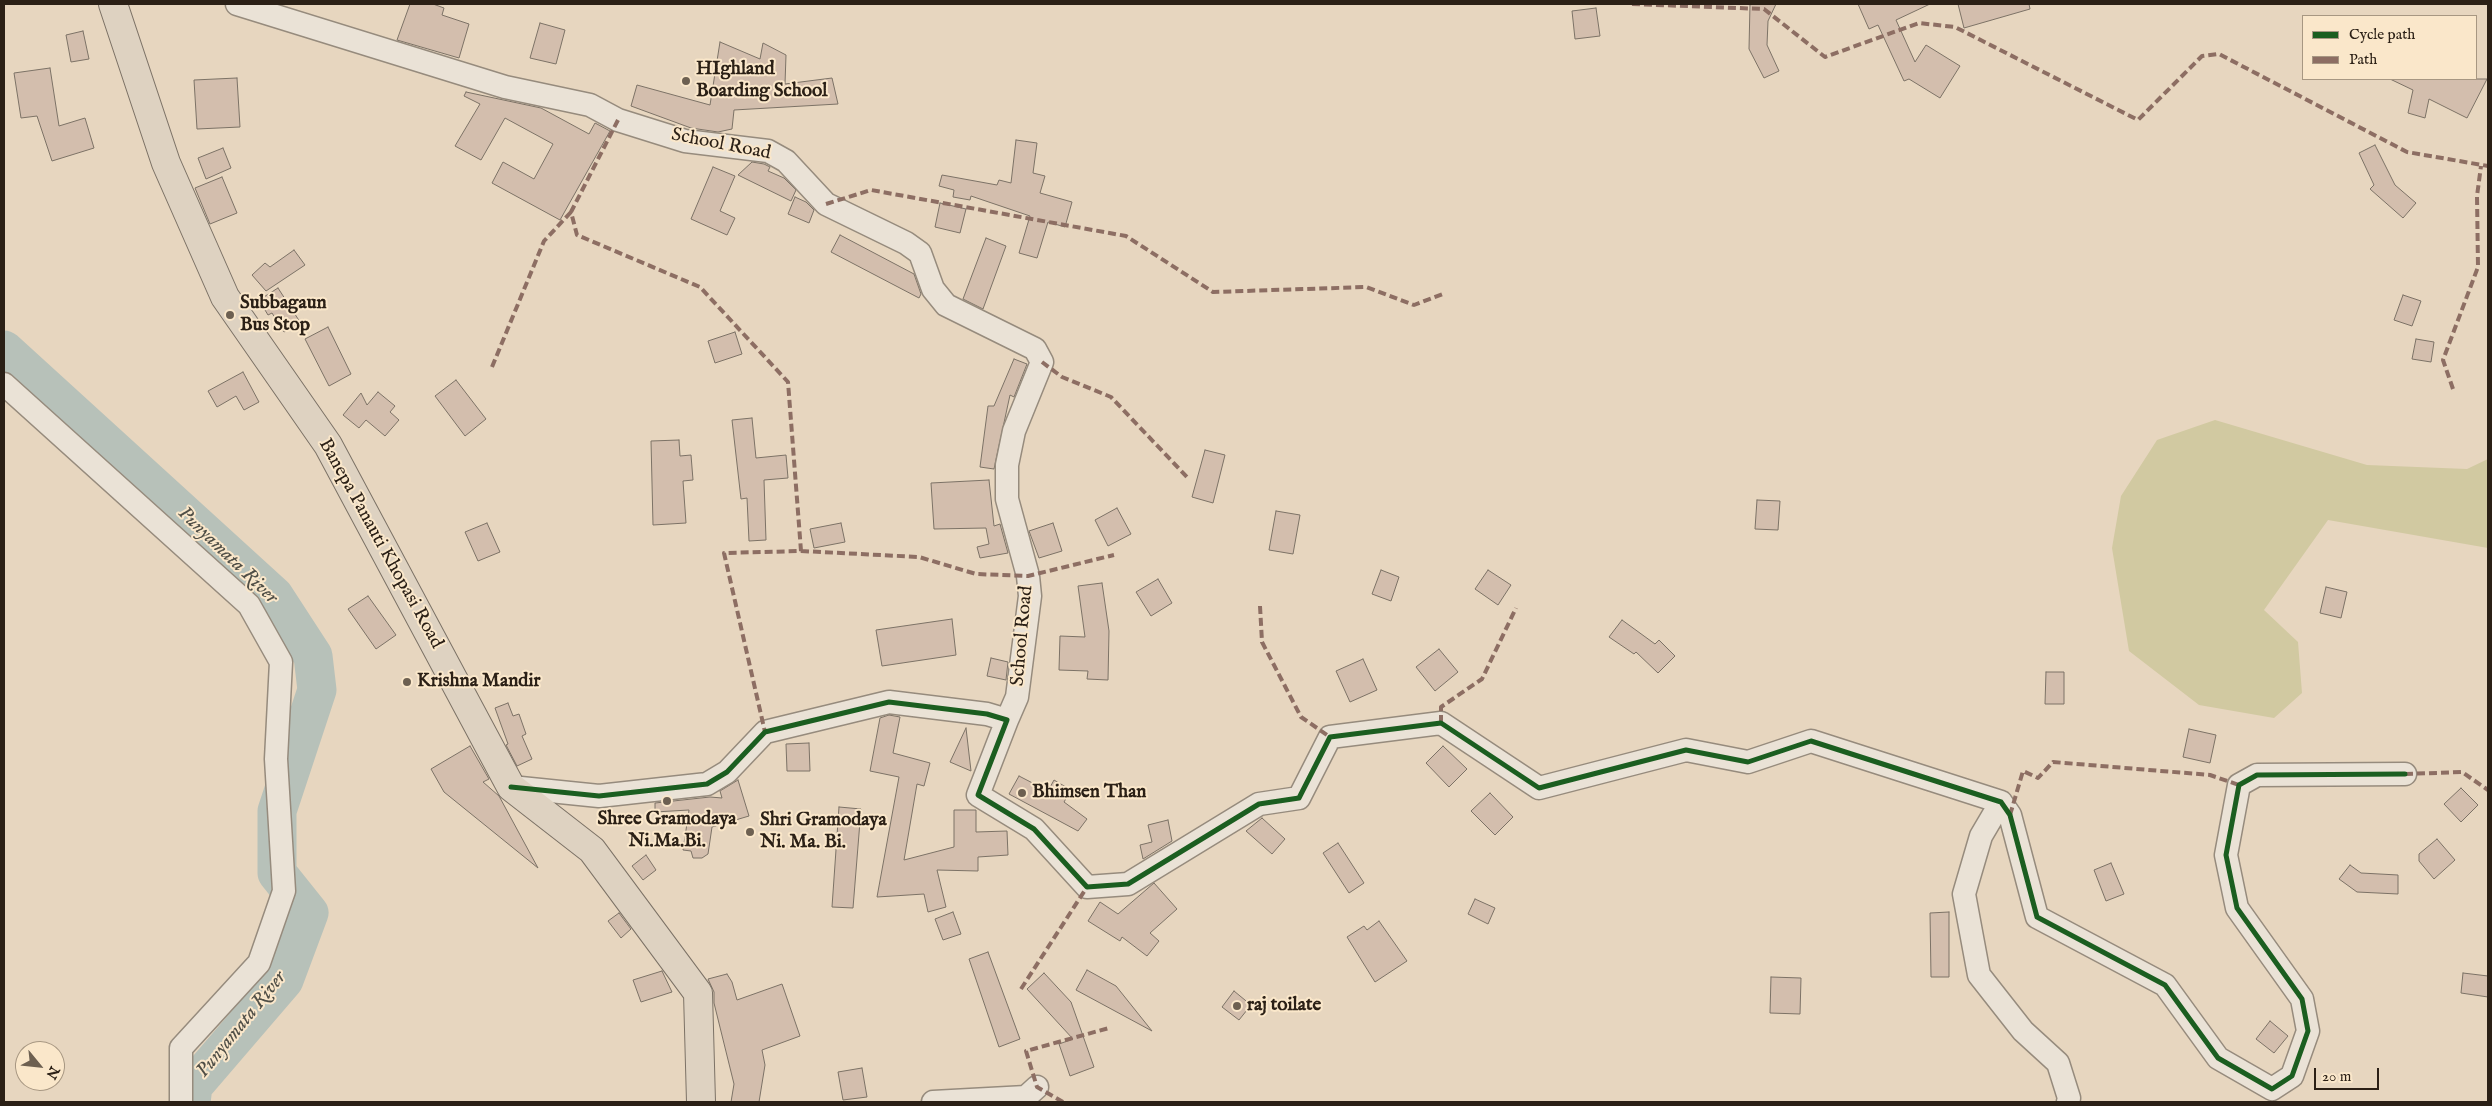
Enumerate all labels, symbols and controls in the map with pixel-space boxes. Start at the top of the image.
legend [2302,15,2477,80]
text: Cycle path [2349,25,2415,44]
text: Path [2349,50,2377,69]
place label: HIghland Boarding School [696,59,827,103]
marker: HIghland Boarding School [680,75,692,87]
street label: School Road [669,124,773,166]
place label: Subbagaun Bus Stop [240,293,327,337]
marker: Subbagaun Bus Stop [224,309,236,321]
street label: Banepa Panauti Khopasi Road [313,435,447,653]
water label: Punyamata River [172,502,282,610]
street label: School Road [1007,585,1039,687]
place label: Krishna Mandir [417,671,540,693]
marker: Krishna Mandir [401,676,413,688]
place label: Bhimsen Than [1032,782,1146,804]
marker: Bhimsen Than [1016,787,1028,799]
marker: Shree Gramodaya Ni.Ma.Bi. [661,795,673,807]
place label: Shree Gramodaya Ni.Ma.Bi. [597,809,737,853]
place label: Shri Gramodaya Ni. Ma. Bi. [760,810,887,854]
marker: Shri Gramodaya Ni. Ma. Bi. [744,826,756,838]
water label: Punyamata River [192,967,292,1083]
place label: raj toilate [1247,995,1321,1017]
marker: raj toilate [1231,1000,1243,1012]
north arrow [15,1041,65,1091]
scale bar [2317,1058,2382,1090]
text: N [42,1063,63,1082]
text: 20 m [2322,1067,2351,1086]

